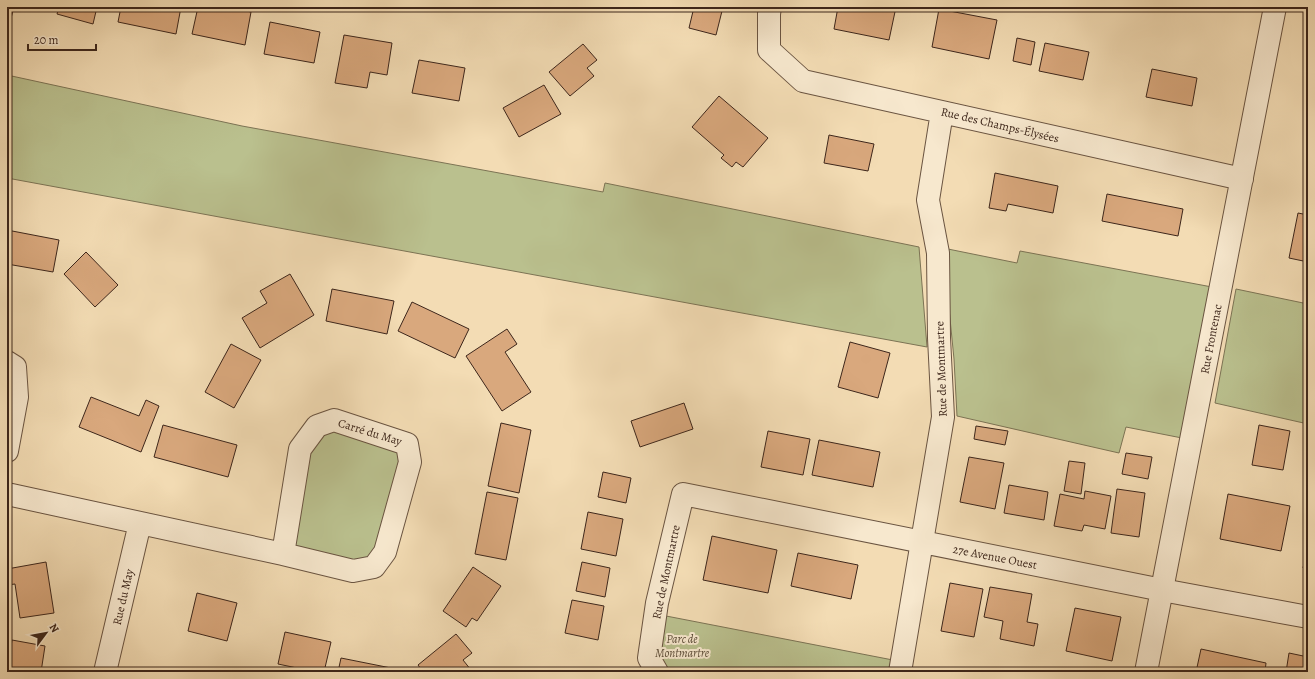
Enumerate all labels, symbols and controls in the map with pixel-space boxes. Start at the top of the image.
scale bar [28,26,96,52]
text: 20 m [34,32,58,48]
street label: Rue des Champs-Élysées [939,104,1061,146]
street label: Rue Frontenac [1196,303,1226,375]
street label: Rue de Montmartre [931,321,951,417]
street label: Carré du May [336,415,405,449]
street label: Rue de Montmartre [648,523,684,621]
street label: 27e Avenue Ouest [951,541,1039,573]
street label: Rue du May [109,567,137,627]
north arrow [26,613,66,653]
text: N [46,621,63,635]
park label: Parc de Montmartre [655,631,710,661]

